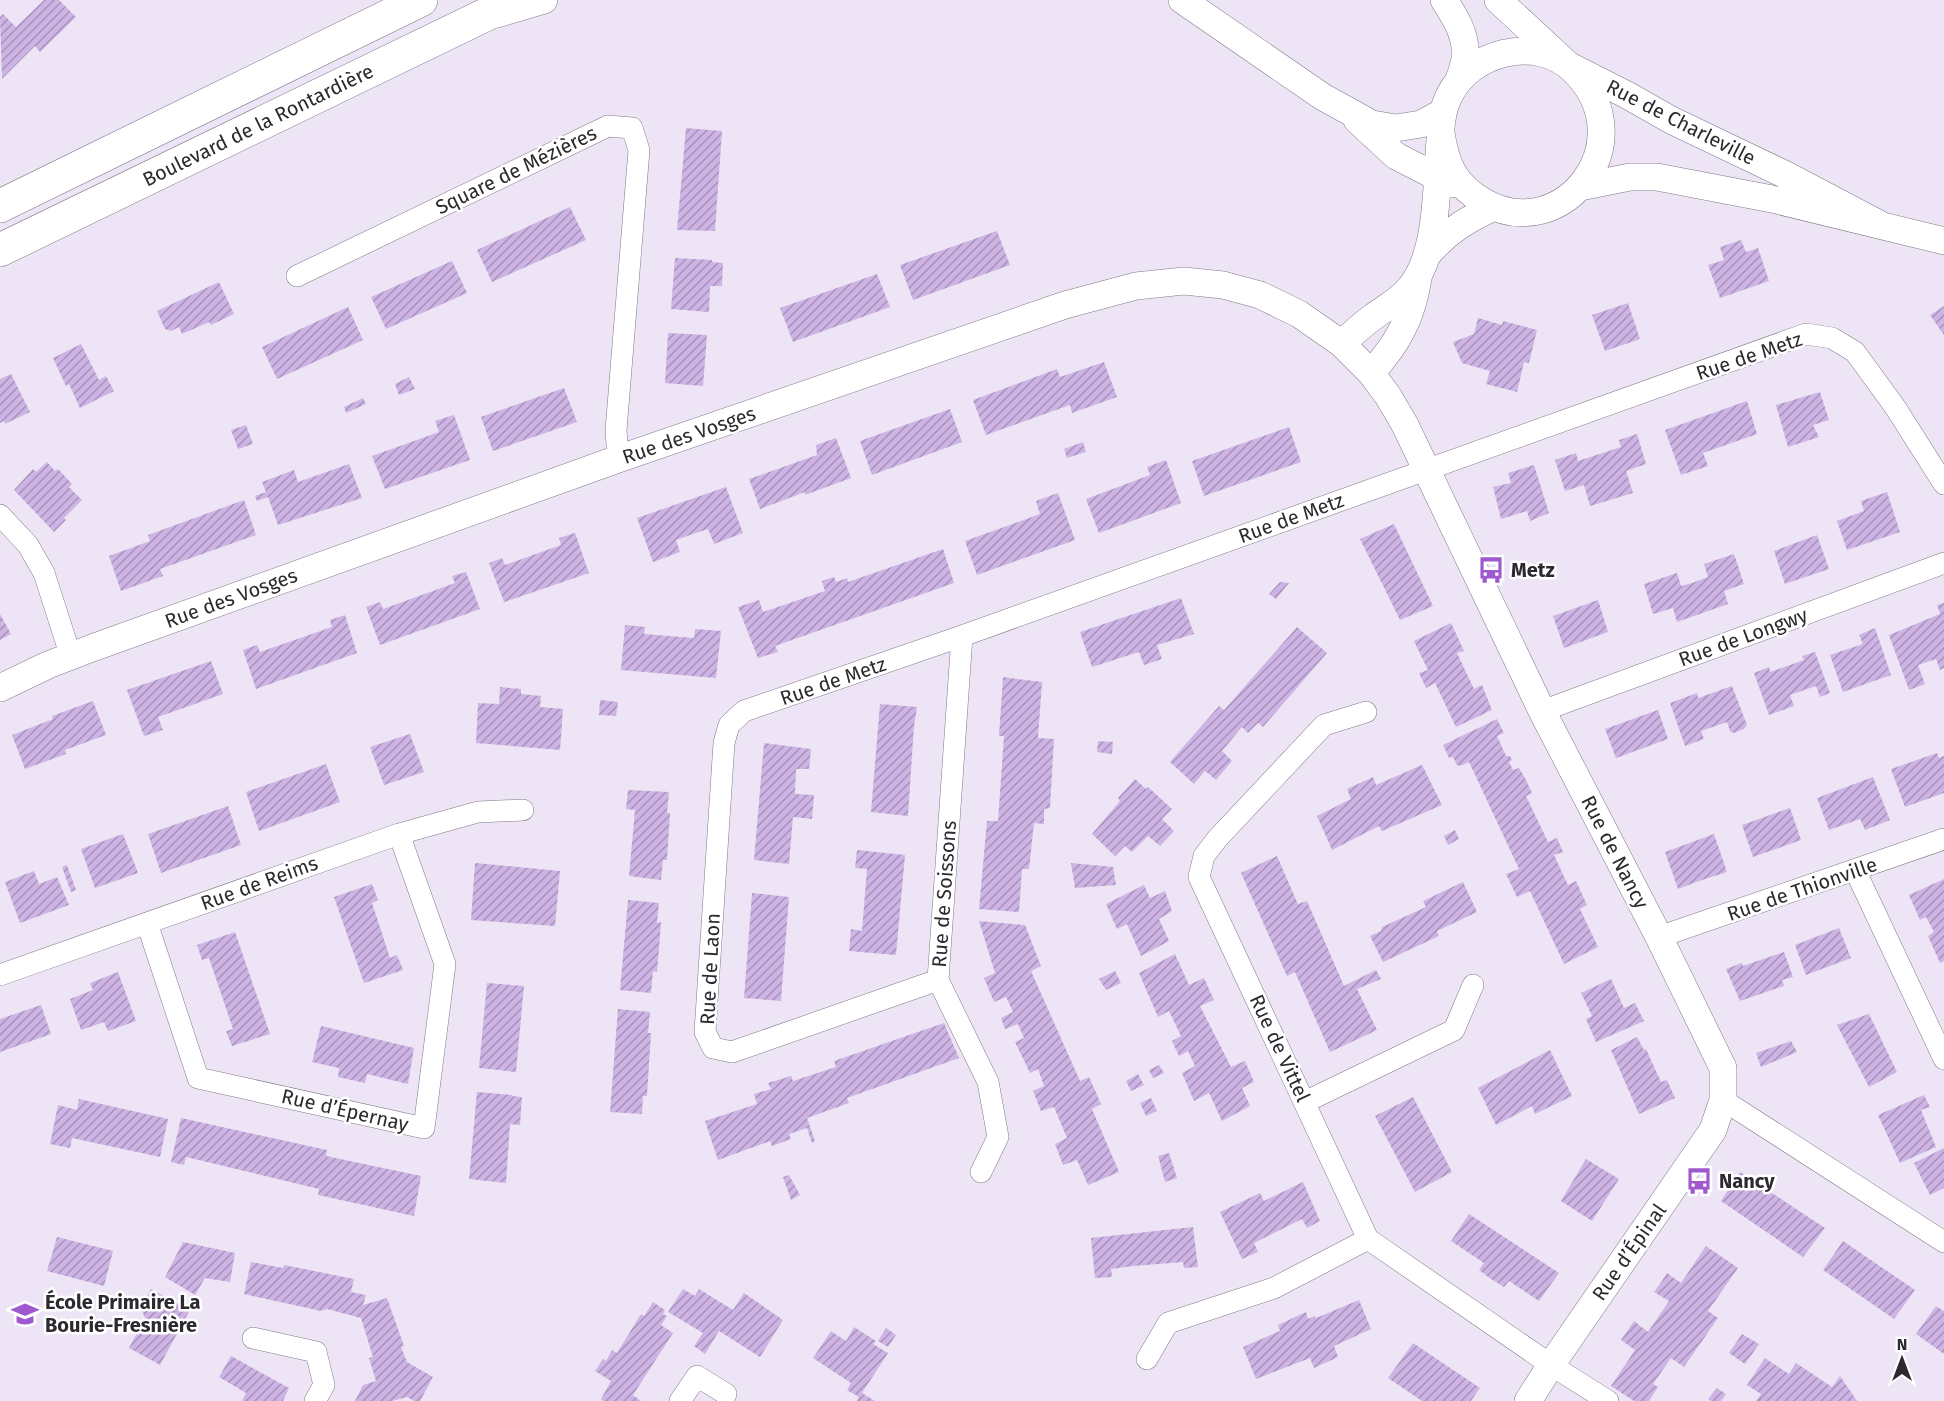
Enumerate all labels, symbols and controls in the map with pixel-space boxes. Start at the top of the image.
street label: Boulevard de la Rontardière [139,59,377,191]
street label: Rue de Charleville [1602,74,1760,170]
street label: Square de Mézières [432,121,600,219]
street label: Rue de Metz [1693,327,1805,385]
street label: Rue des Vosges [619,401,759,469]
street label: Rue de Metz [1235,488,1347,548]
bus stop icon: Metz [1476,555,1506,585]
place label: Metz [1511,558,1555,582]
street label: Rue des Vosges [161,563,301,633]
street label: Rue de Longwy [1675,602,1811,671]
street label: Rue de Metz [777,652,889,710]
street label: Rue de Nancy [1576,791,1654,913]
street label: Rue de Soissons [927,820,961,968]
street label: Rue de Reims [197,851,321,915]
street label: Rue de Thionville [1724,852,1880,926]
street label: Rue de Laon [695,912,725,1026]
street label: Rue de Vittel [1245,990,1315,1106]
street label: Rue d’Épernay [279,1084,411,1136]
bus stop icon: Nancy [1684,1166,1714,1196]
place label: Nancy [1719,1169,1775,1193]
street label: Rue d’Épinal [1587,1199,1671,1305]
place label: École Primaire La Bourie-Fresnière [45,1289,201,1337]
school or university icon: École Primaire La Bourie-Fresnière [10,1299,40,1329]
north arrow [1872,1329,1932,1389]
text: N [1897,1335,1907,1354]

